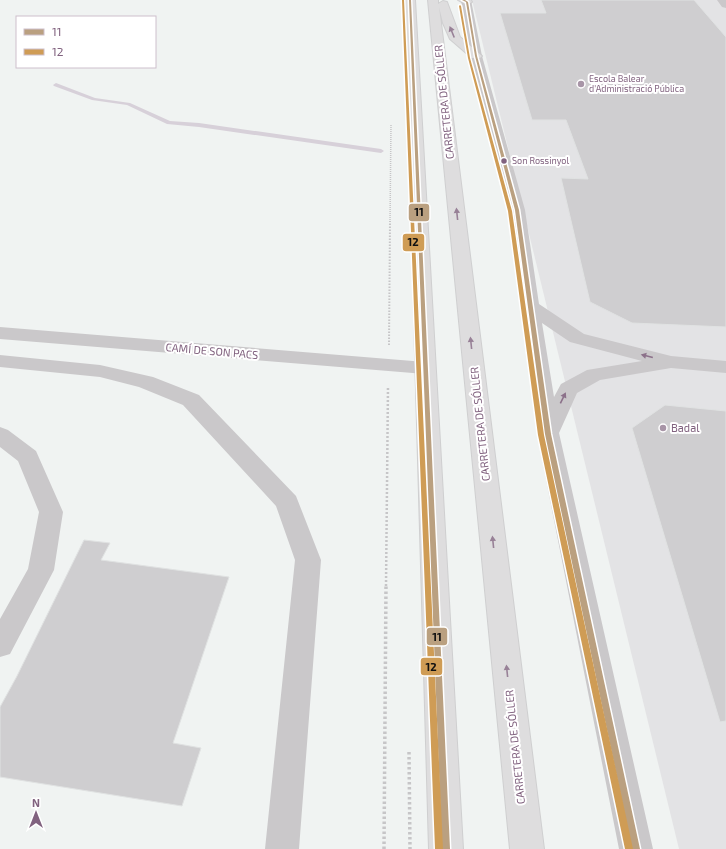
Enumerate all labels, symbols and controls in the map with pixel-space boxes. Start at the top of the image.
legend [16,16,156,68]
text: 11 [52,24,62,38]
one-way arrow [448,25,454,37]
text: 12 [52,44,64,58]
street label: CARRETERA DE SÓLLER [431,44,456,160]
place label: Escola Balear d'Administració Pública [589,73,684,94]
marker: Escola Balear d'Administració Pública [576,79,586,89]
place label: Son Rossinyol [512,155,569,166]
marker: Son Rossinyol [499,156,509,166]
line badge: 11 [408,203,430,222]
text: 11 [414,205,424,218]
one-way arrow [453,208,460,220]
line badge: 12 [402,233,425,252]
text: 12 [407,235,419,248]
one-way arrow [468,337,474,349]
street label: CAMÍ DE SON PACS [165,340,259,361]
one-way arrow [640,352,653,358]
street label: CARRETERA DE SÓLLER [467,366,492,482]
one-way arrow [560,393,566,404]
place label: Badal [671,421,700,434]
marker: Badal [658,423,668,433]
one-way arrow [490,536,496,548]
line badge: 11 [426,627,448,646]
text: 11 [432,630,442,643]
line badge: 12 [420,657,443,676]
text: 12 [425,660,437,673]
one-way arrow [504,665,510,677]
street label: CARRETERA DE SÓLLER [502,689,527,805]
north arrow [16,793,56,833]
text: N [32,796,40,809]

